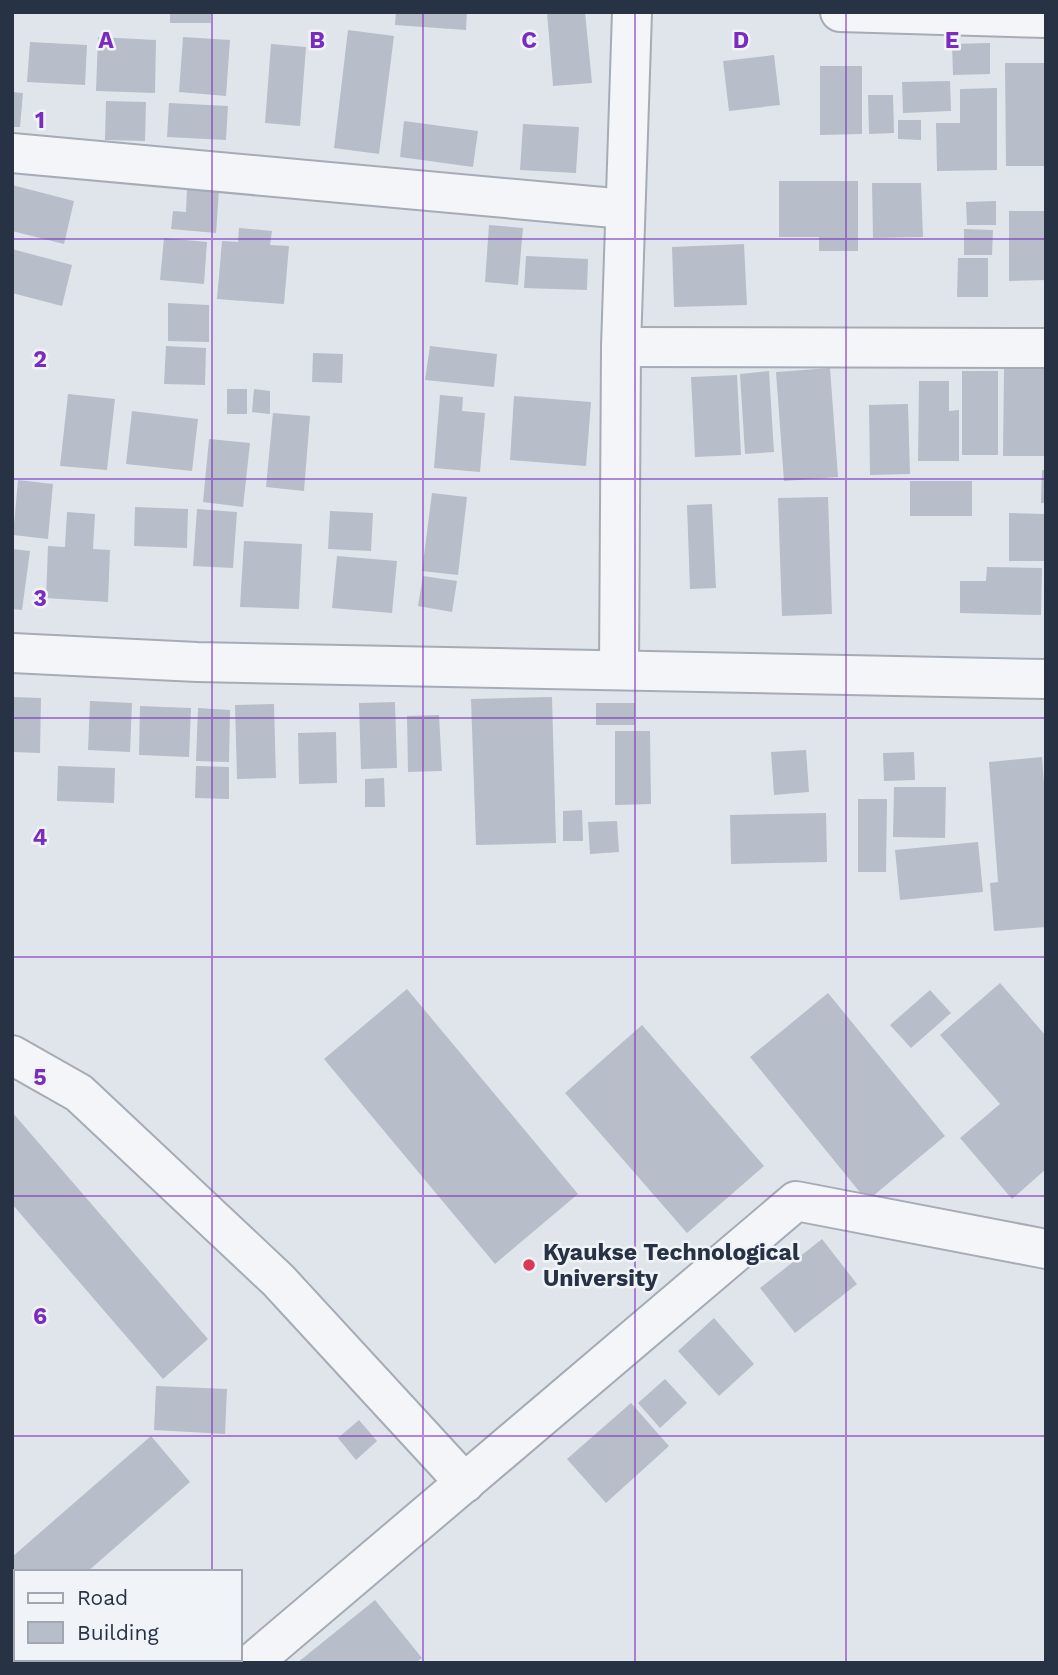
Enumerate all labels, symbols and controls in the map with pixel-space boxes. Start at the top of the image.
text: A [98,27,114,54]
text: B [309,27,325,54]
text: C [521,27,537,54]
text: D [733,27,749,54]
text: E [945,27,959,54]
text: 1 [35,107,45,134]
text: 2 [33,346,47,373]
text: 3 [33,585,47,612]
text: 4 [33,824,48,851]
text: 5 [33,1064,47,1091]
place label: Kyaukse Technological University [543,1239,800,1292]
marker: Kyaukse Technological University [521,1257,537,1273]
text: 6 [33,1303,47,1330]
legend [14,1570,242,1661]
text: Road [77,1585,128,1610]
text: Building [77,1620,159,1645]

